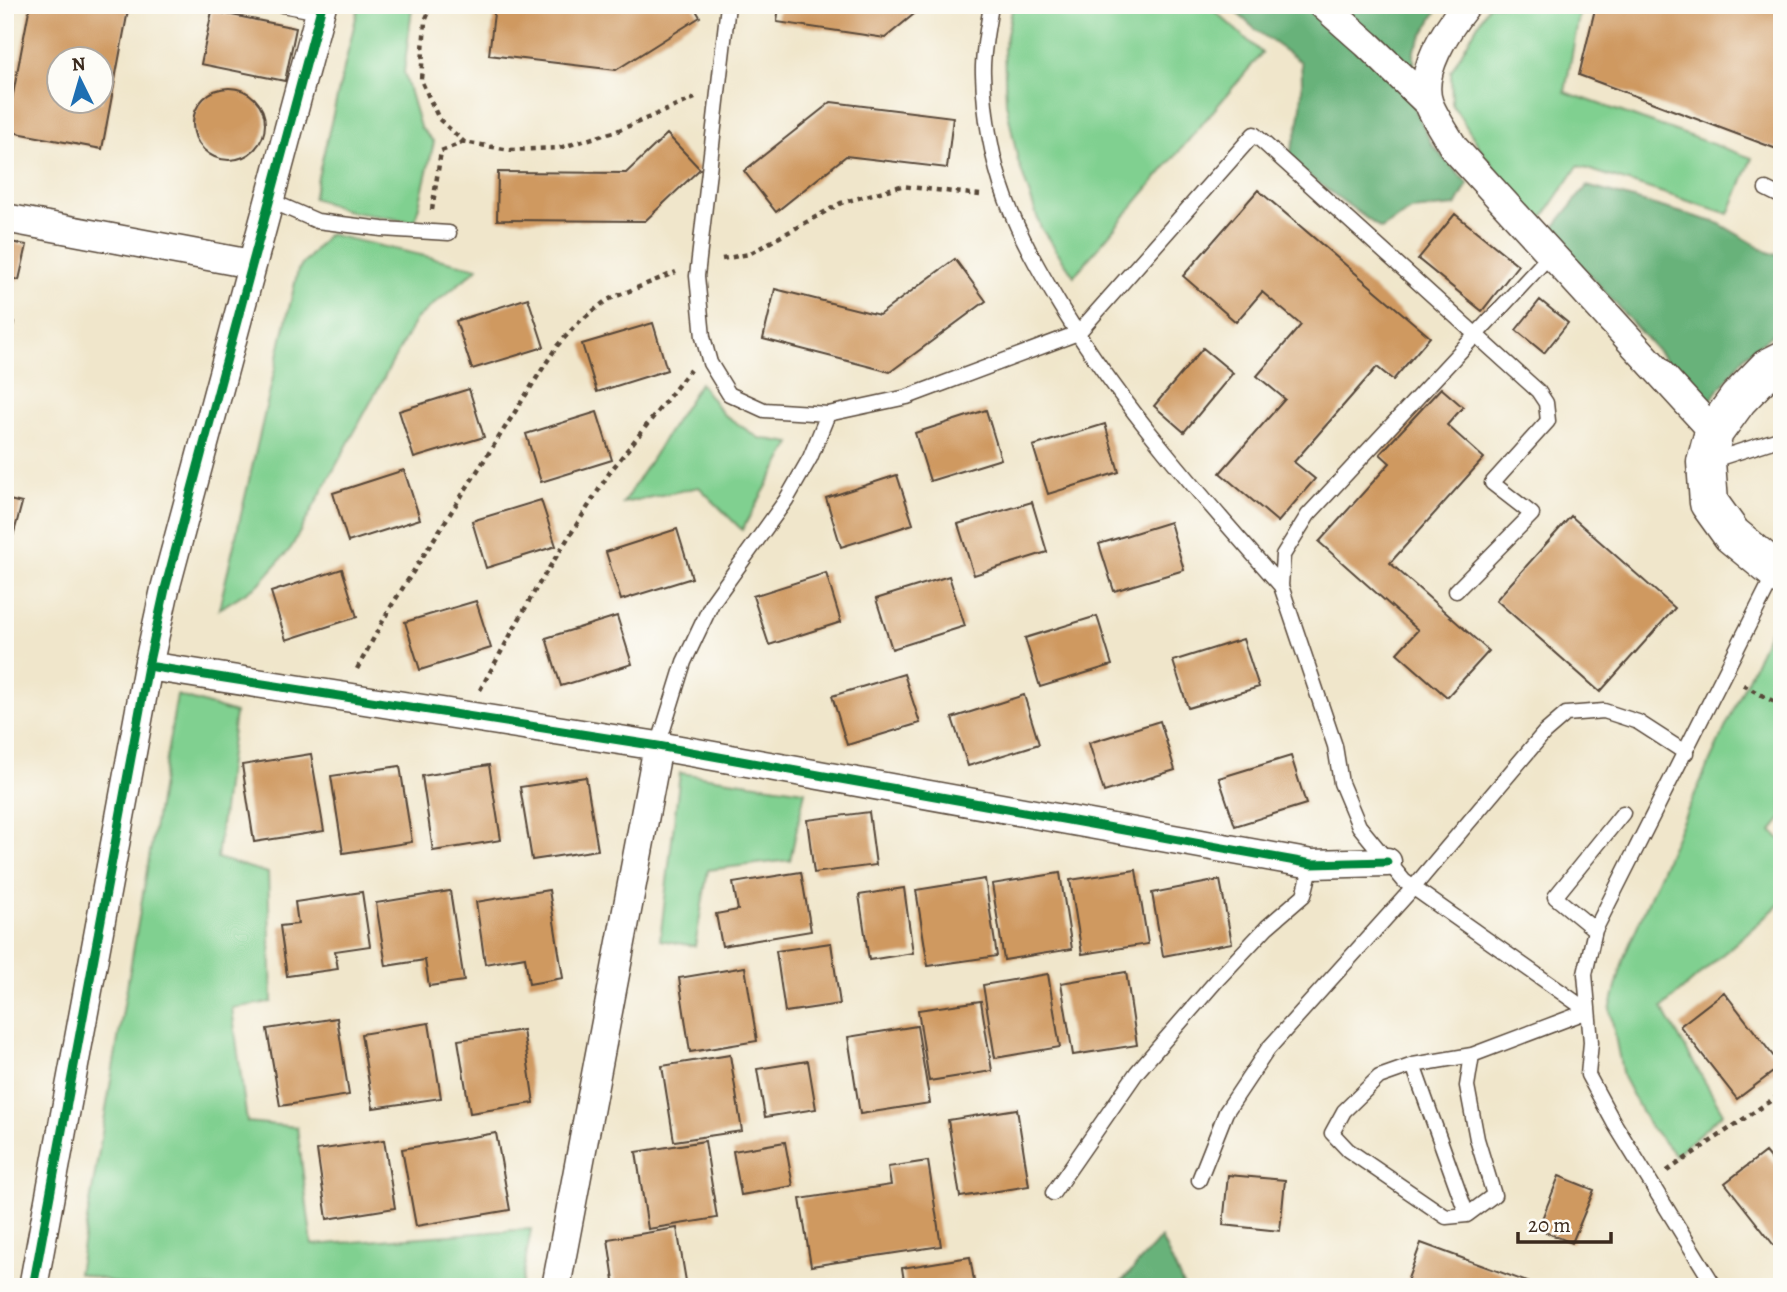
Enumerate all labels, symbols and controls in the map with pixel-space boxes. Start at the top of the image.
north arrow [46,46,116,116]
text: N [71,50,87,78]
scale bar [1518,1201,1610,1245]
text: 20 m [1528,1211,1571,1239]

